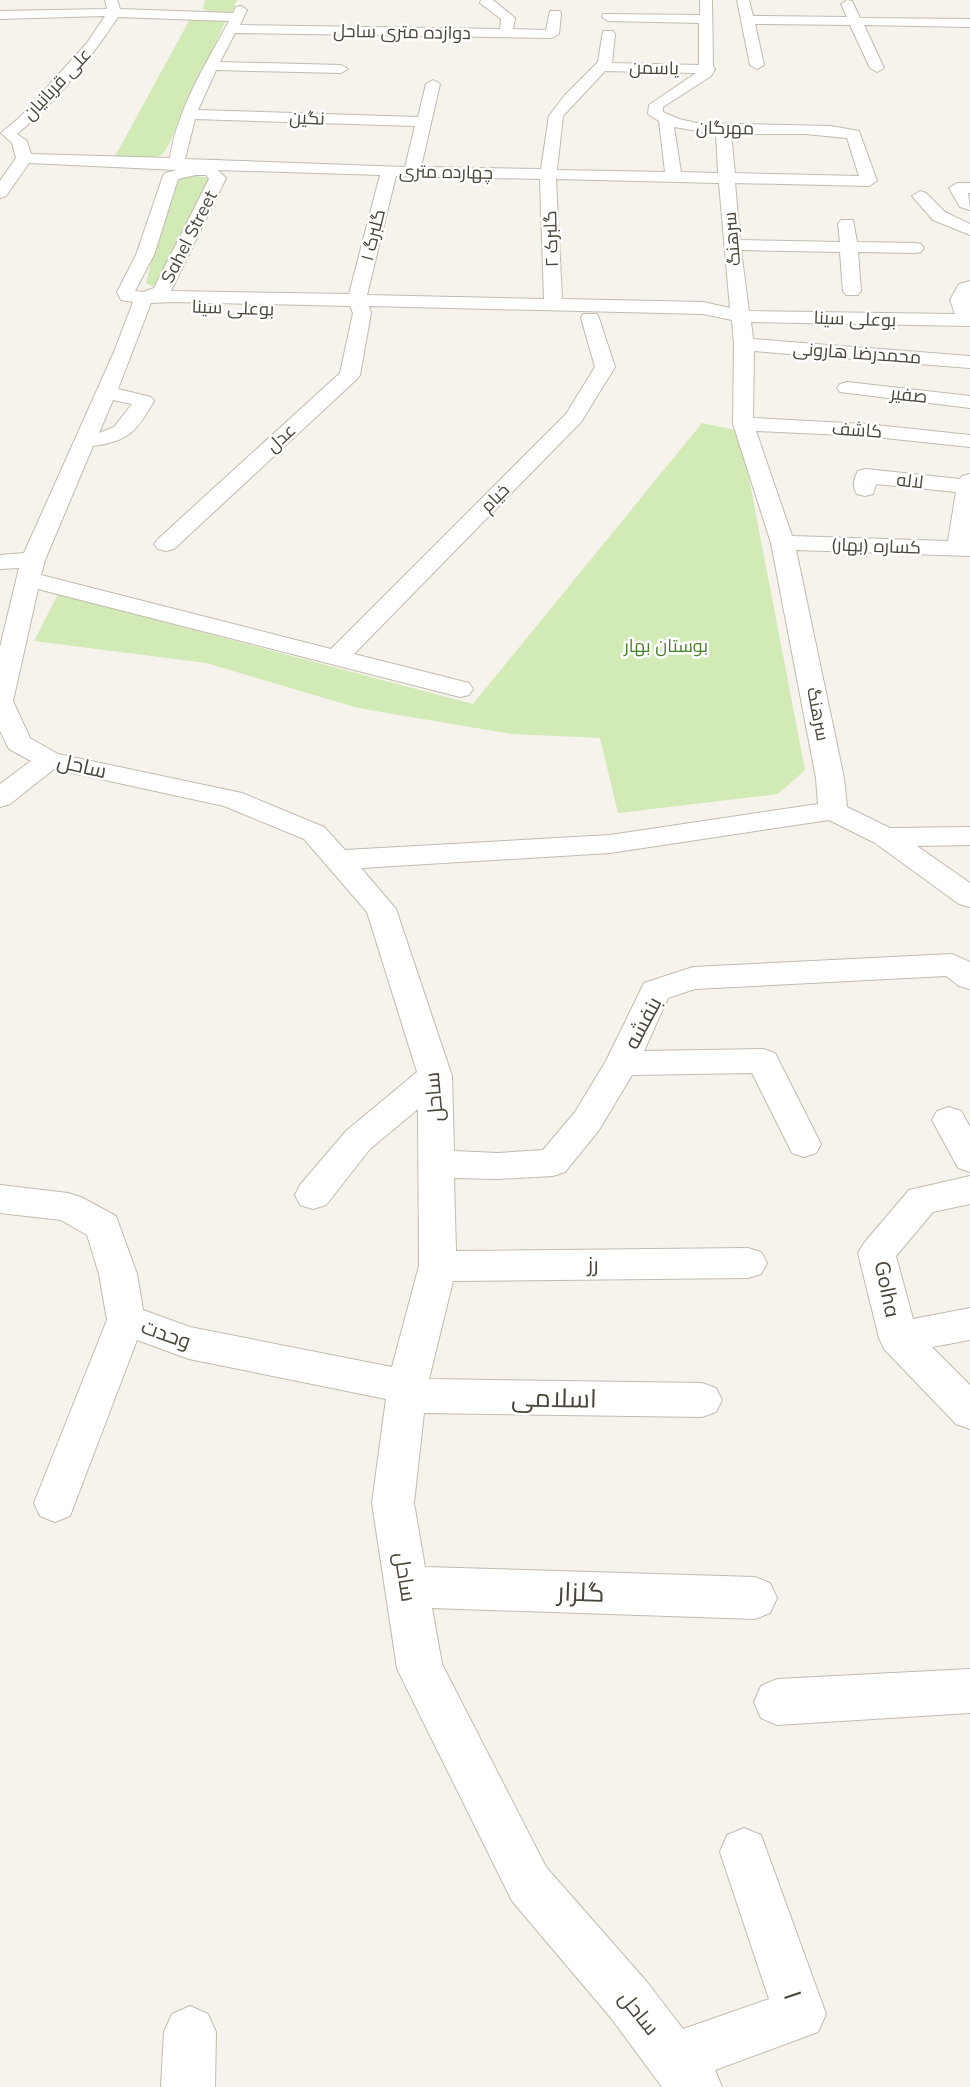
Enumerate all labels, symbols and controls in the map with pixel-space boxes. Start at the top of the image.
street label: دوازده متری ساحل [333,19,471,44]
street label: علی قربانیان [17,43,96,125]
street label: یاسمن [629,56,679,79]
street label: نگین [289,105,325,130]
street label: مهرگان [696,115,754,140]
street label: چهارده متری [399,159,493,185]
street label: Sahel Street [155,187,222,287]
street label: گلبرگ ۱ [355,207,390,263]
street label: گلبرک ۲ [538,210,563,268]
street label: سرهنگ [718,211,745,267]
street label: بوعلی سینا [191,295,275,320]
street label: بوعلی سینا [813,306,897,331]
street label: محمدرضا هارونی [792,337,922,368]
street label: صفیر [888,381,929,408]
street label: کاشف [831,416,883,443]
street label: عدل [261,418,300,457]
street label: لاله [895,468,925,493]
street label: خیام [475,478,515,518]
street label: کساره (بهار) [831,532,921,559]
park label: بوستان بهار [623,634,708,657]
street label: سرهنگ [802,685,835,743]
street label: ساحل [55,747,109,784]
street label: بنفشه [618,992,667,1053]
street label: ساحل [418,1071,449,1123]
street label: رز [586,1251,599,1277]
street label: Golha [869,1258,907,1319]
street label: وحدت [138,1312,195,1354]
street label: اسلامی [511,1380,597,1415]
street label: ساحل [388,1550,423,1604]
street label: گلزار [555,1574,605,1609]
street label: ساحل [613,1985,666,2041]
street label: ۱ [777,1986,810,2004]

